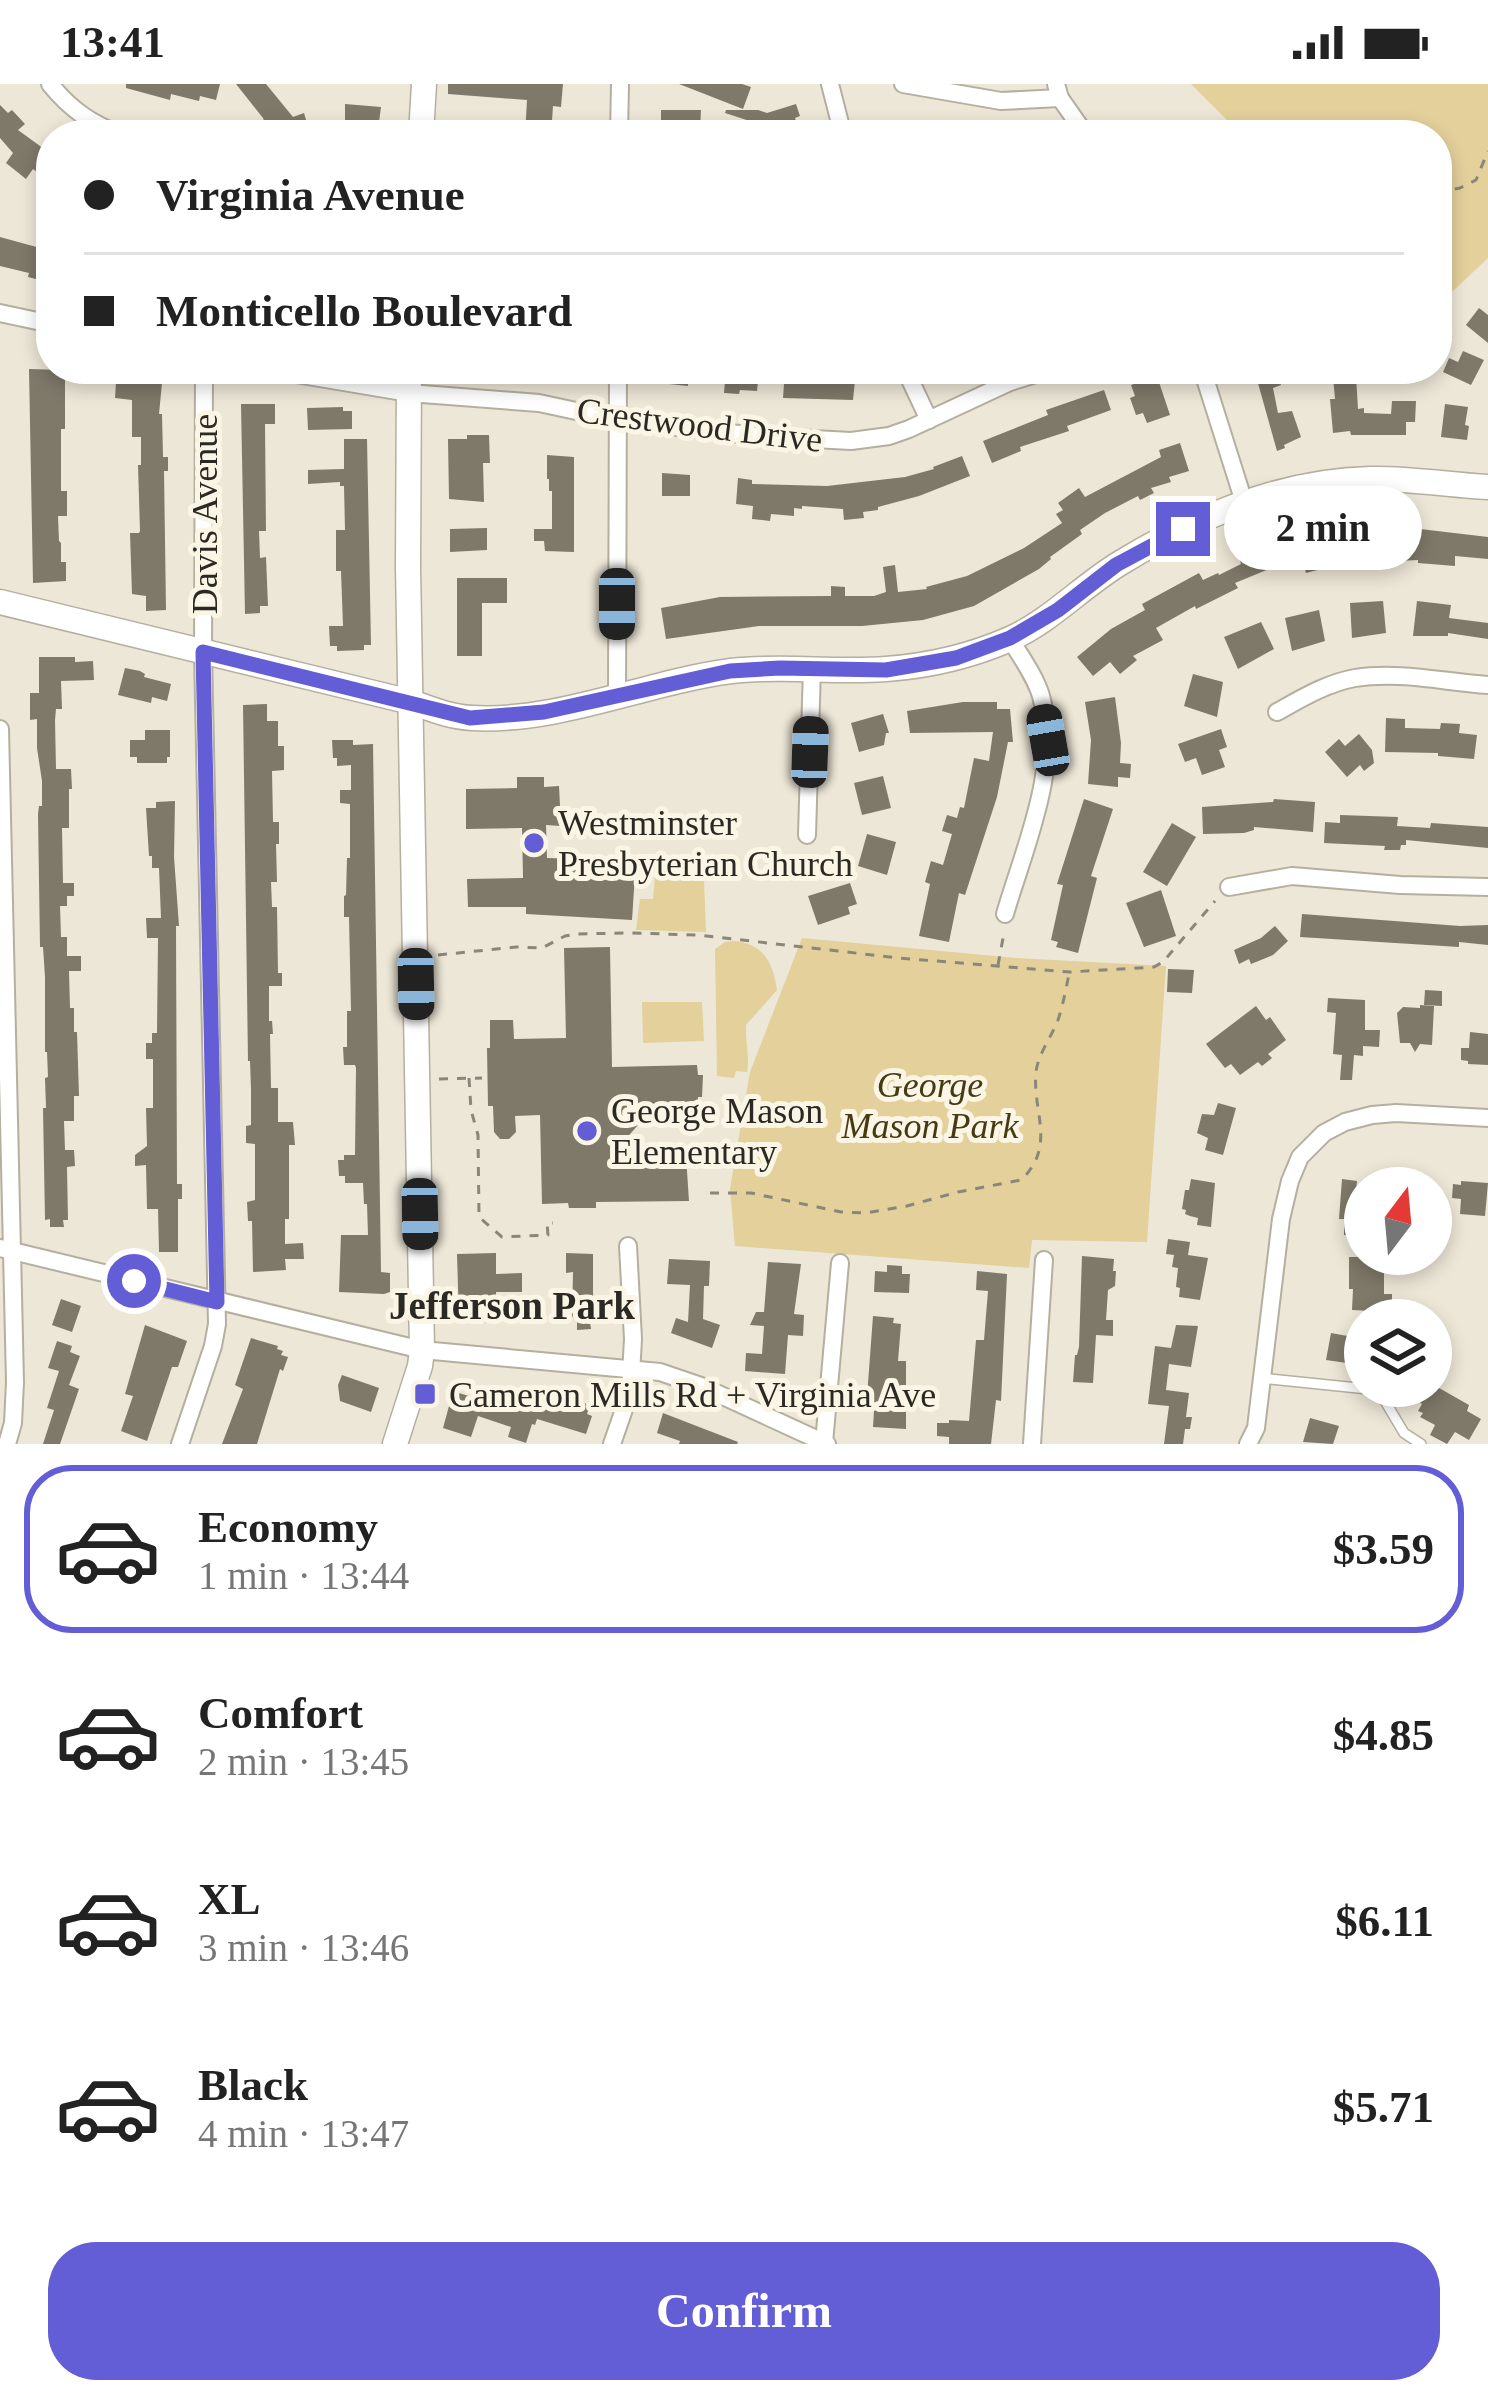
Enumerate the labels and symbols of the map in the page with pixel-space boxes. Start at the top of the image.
street label: Crestwood Drive [575,390,825,460]
street label: Davis Avenue [185,414,225,614]
callout: 2 min [1225,487,1423,571]
route end [1156,502,1210,556]
car [599,568,635,640]
car [1024,701,1072,779]
car [791,715,829,789]
place label: Westminster Presbyterian Church [558,803,853,884]
marker: Westminster Presbyterian Church [521,830,547,856]
car [397,948,435,1020]
park label: George Mason Park [841,1065,1020,1146]
place label: George Mason Elementary [611,1091,823,1172]
marker: George Mason Elementary [574,1118,600,1144]
north arrow [1344,1167,1452,1275]
car [401,1178,439,1250]
route start [107,1254,161,1308]
district label: Jefferson Park [389,1284,635,1327]
place label: Cameron Mills Rd + Virginia Ave [449,1375,936,1415]
marker: Cameron Mills Rd + Virginia Ave [412,1381,438,1407]

